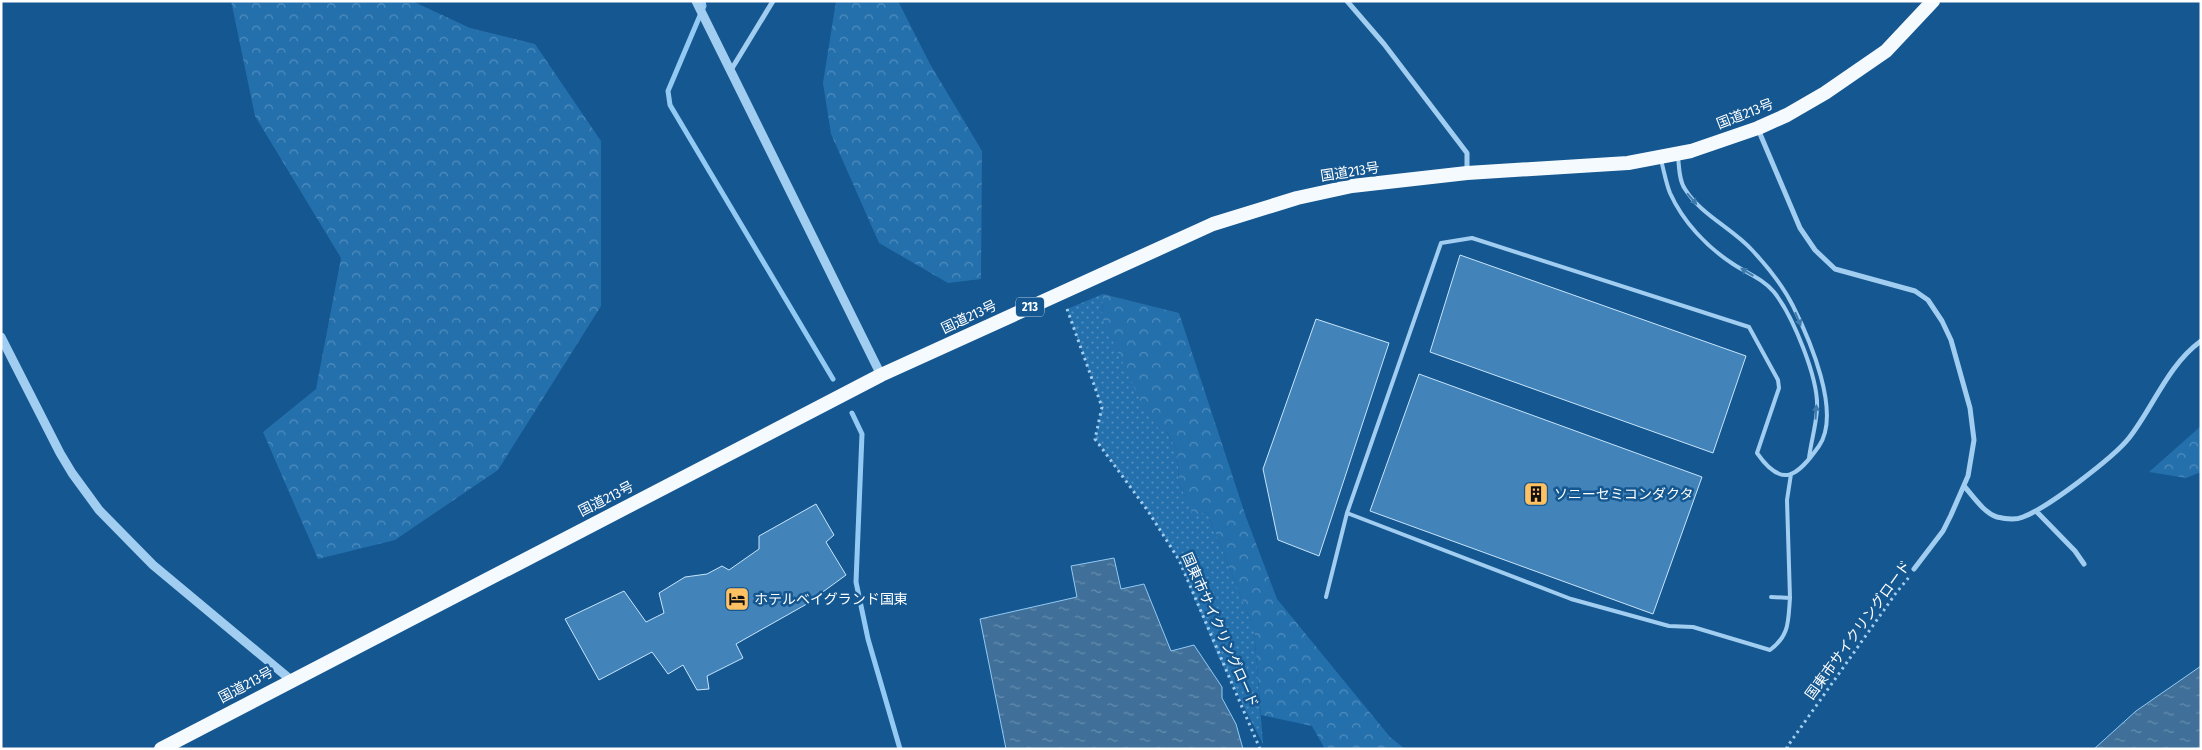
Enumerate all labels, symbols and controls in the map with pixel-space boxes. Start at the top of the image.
street label: 国道213号 [1714,95,1776,133]
street label: 国道213号 [1319,159,1381,185]
one-way arrow [1687,192,1698,205]
one-way arrow [1741,268,1754,277]
street label: 国道213号 [938,297,1000,337]
road number: 213 [1016,298,1044,316]
one-way arrow [1795,312,1803,326]
one-way arrow [1812,404,1820,420]
street label: 国道213号 [576,478,636,520]
building icon: ソニーセミコンダクタ [1523,481,1549,507]
place label: ソニーセミコンダクタ [1554,486,1693,503]
street label: 国東市サイクリングロード [1178,550,1262,710]
street label: 国東市サイクリングロード [1802,557,1914,703]
hotel icon: ホテルベイグランド国東 [724,586,750,612]
place label: ホテルベイグランド国東 [754,591,908,608]
street label: 国道213号 [216,663,276,707]

